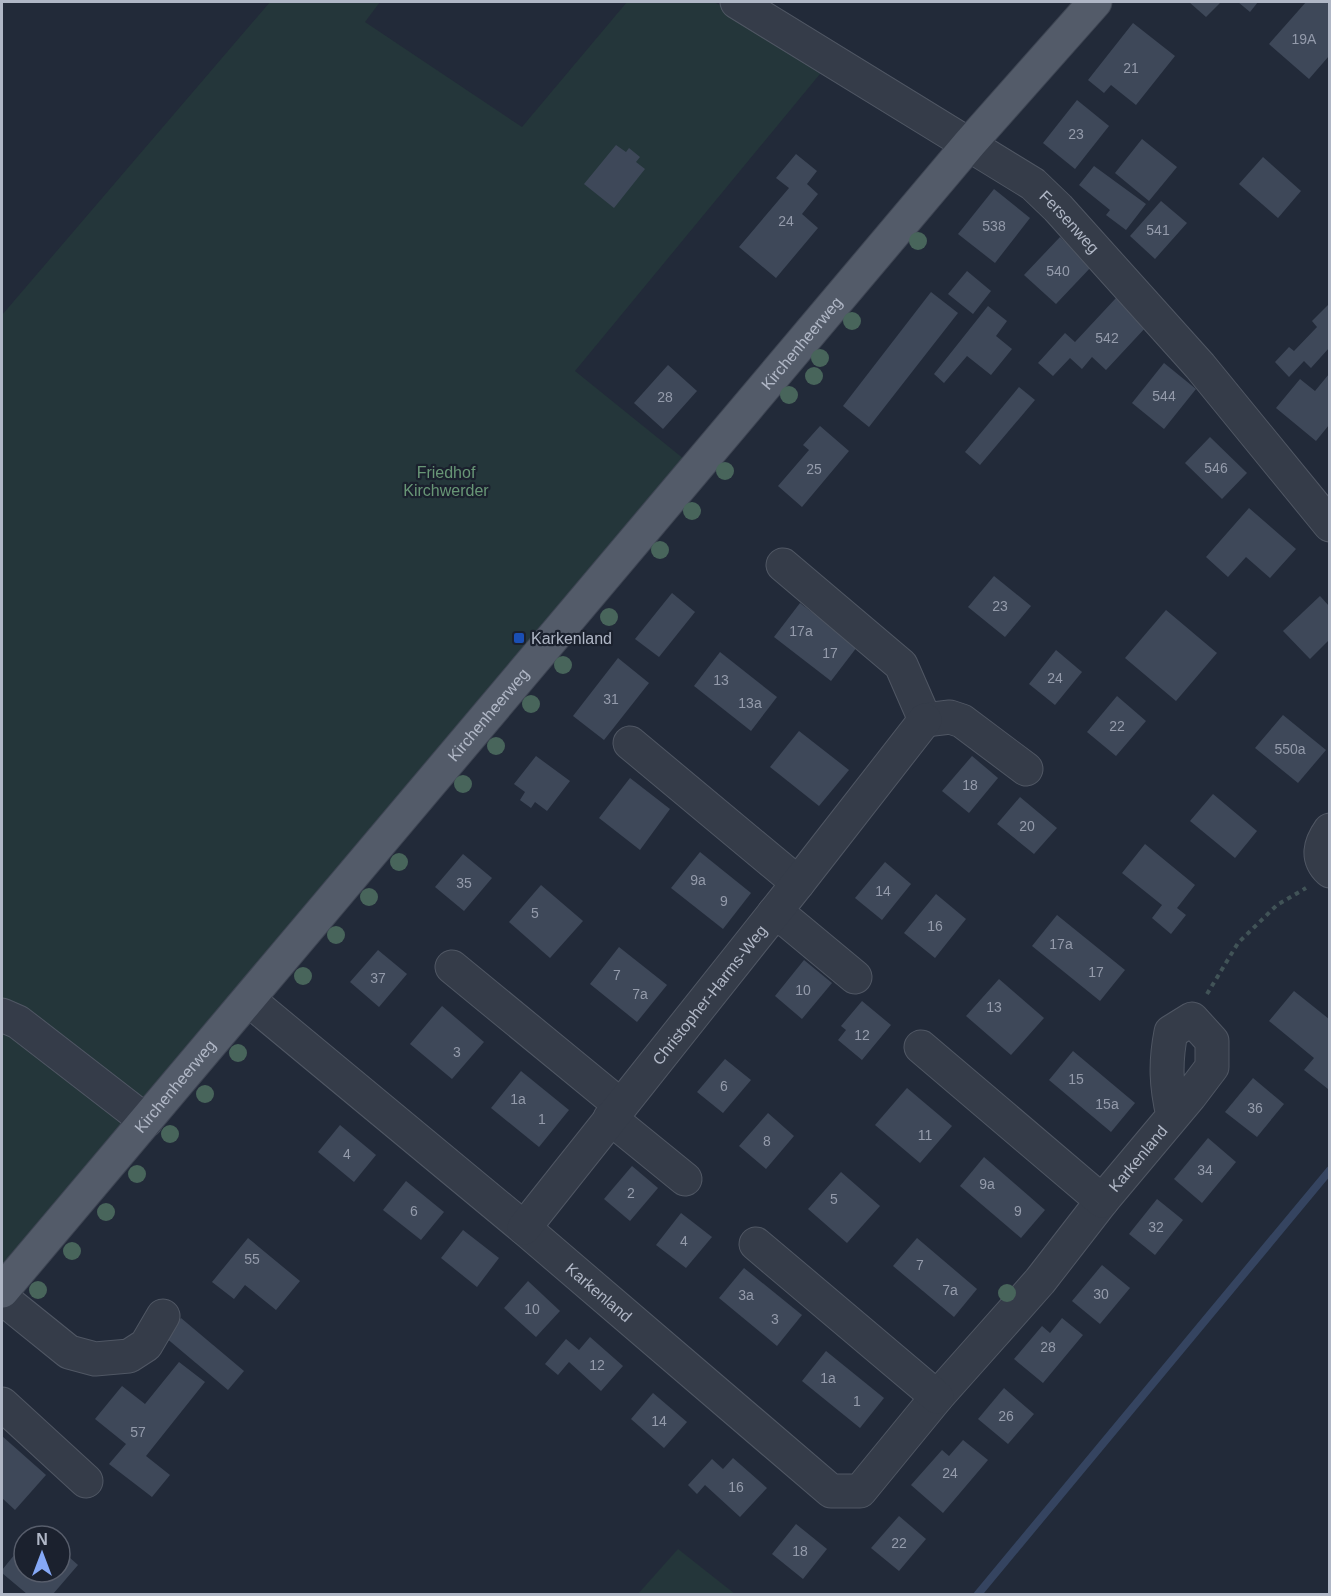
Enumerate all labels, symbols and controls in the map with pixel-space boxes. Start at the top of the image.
house number: 19A [1292,31,1317,47]
house number: 21 [1123,60,1139,76]
house number: 23 [1068,126,1084,142]
street label: Fersenweg [1036,187,1102,257]
house number: 24 [778,213,794,229]
house number: 538 [982,218,1006,234]
house number: 541 [1146,222,1170,238]
house number: 540 [1046,263,1070,279]
street label: Kirchenheerweg [758,294,846,393]
house number: 542 [1095,330,1119,346]
house number: 544 [1152,388,1176,404]
house number: 28 [657,389,673,405]
house number: 546 [1204,460,1228,476]
house number: 25 [806,461,822,477]
park label: Friedhof Kirchwerder [403,464,489,499]
house number: 23 [992,598,1008,614]
house number: 17a [789,623,813,639]
place label: Karkenland [531,630,612,647]
marker: Karkenland [512,631,526,645]
house number: 17 [822,645,838,661]
street label: Kirchenheerweg [445,665,532,765]
house number: 24 [1047,670,1063,686]
house number: 13 [713,672,729,688]
house number: 31 [603,691,619,707]
house number: 13a [738,695,762,711]
house number: 22 [1109,718,1125,734]
house number: 550a [1274,741,1306,757]
house number: 18 [962,777,978,793]
house number: 20 [1019,818,1035,834]
house number: 9a [690,872,706,888]
house number: 35 [456,875,472,891]
house number: 14 [875,883,891,899]
house number: 9 [720,893,728,909]
house number: 5 [531,905,539,921]
house number: 16 [927,918,943,934]
street label: Christopher-Harms-Weg [649,922,770,1068]
house number: 17a [1049,936,1073,952]
house number: 17 [1088,964,1104,980]
house number: 7 [613,967,621,983]
house number: 37 [370,970,386,986]
house number: 10 [795,982,811,998]
house number: 7a [632,986,648,1002]
house number: 13 [986,999,1002,1015]
house number: 12 [854,1027,870,1043]
street label: Kirchenheerweg [131,1037,219,1136]
house number: 3 [453,1044,461,1060]
house number: 15 [1068,1071,1084,1087]
house number: 6 [720,1078,728,1094]
house number: 1a [510,1091,526,1107]
house number: 15a [1095,1096,1119,1112]
house number: 36 [1247,1100,1263,1116]
house number: 1 [538,1111,546,1127]
street label: Karkenland [1106,1122,1171,1195]
house number: 11 [918,1127,932,1143]
house number: 8 [763,1133,771,1149]
house number: 4 [343,1146,351,1162]
house number: 34 [1197,1162,1213,1178]
house number: 9a [979,1176,995,1192]
house number: 2 [627,1185,635,1201]
house number: 5 [830,1191,838,1207]
house number: 6 [410,1203,418,1219]
house number: 9 [1014,1203,1022,1219]
house number: 32 [1148,1219,1164,1235]
house number: 4 [680,1233,688,1249]
house number: 55 [244,1251,260,1267]
house number: 7 [916,1257,924,1273]
street label: Karkenland [562,1260,635,1325]
house number: 7a [942,1282,958,1298]
house number: 30 [1093,1286,1109,1302]
house number: 3a [738,1287,754,1303]
house number: 10 [524,1301,540,1317]
house number: 3 [771,1311,779,1327]
house number: 28 [1040,1339,1056,1355]
house number: 12 [589,1357,605,1373]
house number: 1a [820,1370,836,1386]
house number: 1 [853,1393,861,1409]
house number: 26 [998,1408,1014,1424]
house number: 14 [651,1413,667,1429]
house number: 57 [130,1424,146,1440]
house number: 24 [942,1465,958,1481]
house number: 16 [728,1479,744,1495]
north arrow [12,1524,72,1584]
text: N [36,1531,48,1548]
house number: 22 [891,1535,907,1551]
house number: 18 [792,1543,808,1559]

